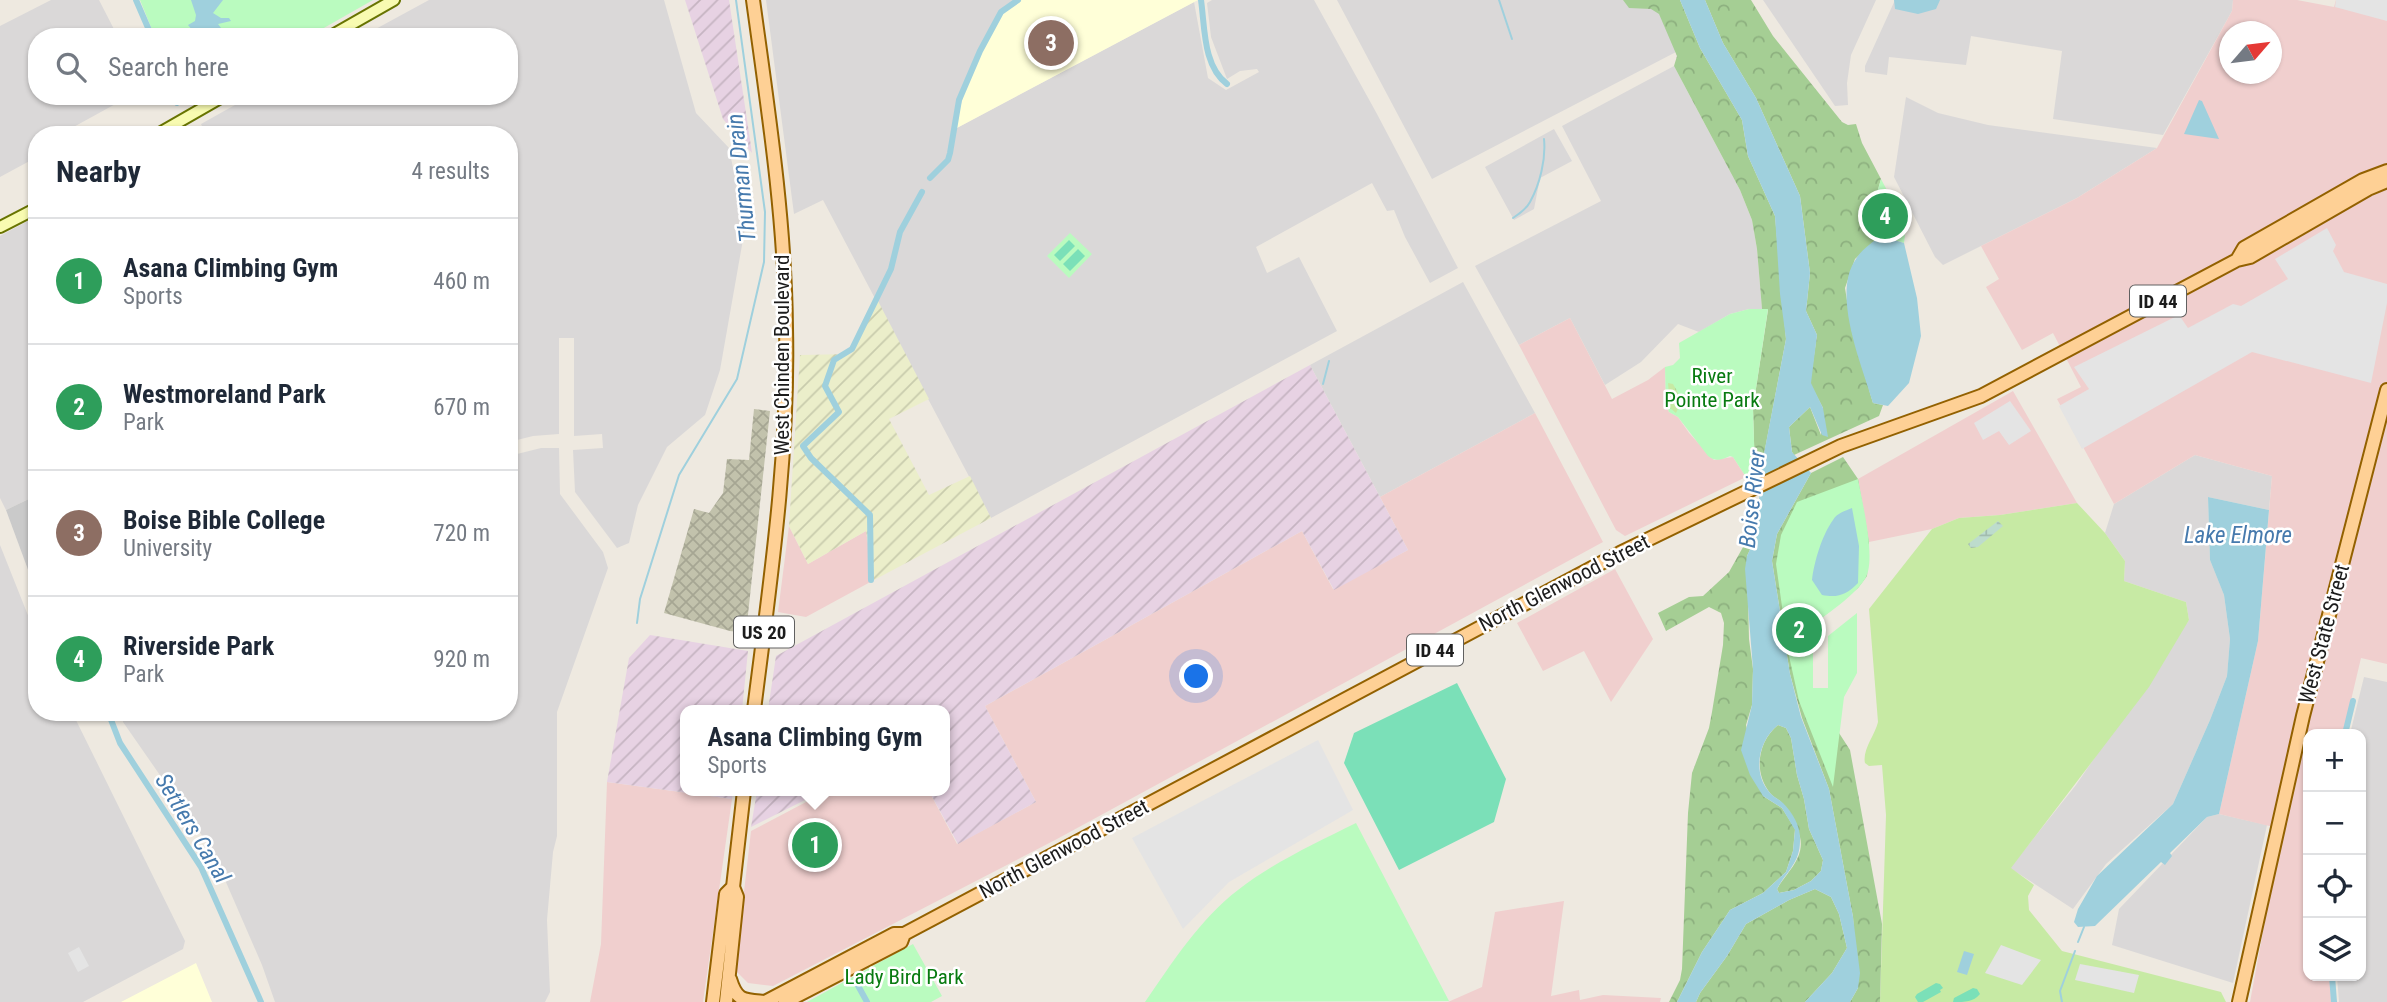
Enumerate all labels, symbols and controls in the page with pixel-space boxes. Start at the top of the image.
pin: 3 [1028,17,1074,69]
north arrow [2219,21,2282,84]
search box [28,28,518,105]
icon: search [52,48,90,86]
text: Search here [108,52,229,82]
water label: Thurman Drain [721,112,762,244]
text: Nearby [56,154,141,189]
text: 4 results [412,158,490,185]
pin: 4 [1862,190,1908,242]
text: Asana Climbing Gym [123,253,338,283]
street label: West Chinden Boulevard [770,255,794,455]
text: 1 [73,268,85,295]
text: 460 m [433,268,490,295]
text: Sports [123,283,183,310]
road number: ID 44 [2130,286,2186,316]
park label: River Pointe Park [1664,364,1760,412]
text: Westmoreland Park [123,379,326,409]
text: 2 [73,394,85,421]
text: 670 m [433,394,490,421]
text: Park [123,409,164,436]
water label: Boise River [1734,448,1771,549]
text: Boise Bible College [123,505,325,535]
text: 3 [73,520,85,547]
text: 720 m [433,520,490,547]
water label: Lake Elmore [2184,522,2292,549]
street label: North Glenwood Street [1475,530,1653,636]
text: University [123,535,212,562]
street label: West State Street [2294,562,2354,706]
pin: 2 [1776,604,1822,656]
road number: US 20 [734,617,794,648]
text: Riverside Park [123,631,274,661]
road number: ID 44 [1407,635,1463,666]
text: 4 [73,646,85,673]
text: 920 m [433,646,490,673]
your location [1179,659,1213,693]
text: Park [123,661,164,688]
popup [680,705,950,796]
text: Asana Climbing Gym [707,722,923,752]
map controls [2303,729,2366,981]
button: + [2303,729,2366,792]
text: Sports [707,752,767,779]
water label: Settlers Canal [149,769,236,889]
button: − [2303,792,2366,855]
street label: North Glenwood Street [975,794,1153,904]
pin: 1 [792,819,838,871]
button: locate [2303,855,2366,918]
button: layers [2303,918,2366,981]
park label: Lady Bird Park [844,965,964,989]

